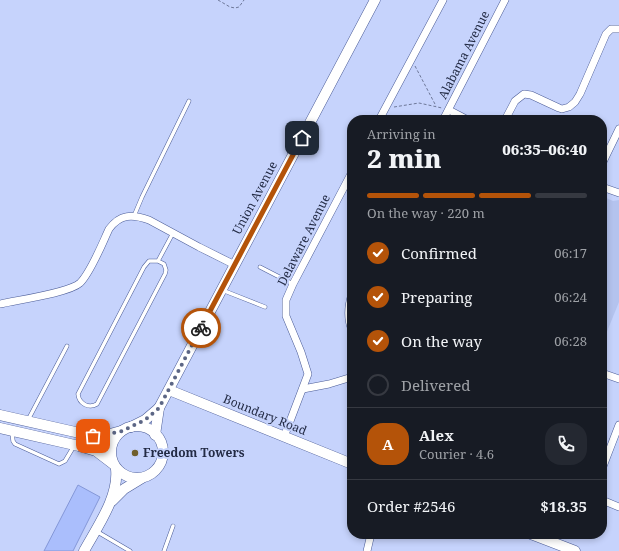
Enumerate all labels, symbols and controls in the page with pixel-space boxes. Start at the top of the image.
street label: Alabama Avenue [434,8,493,102]
pin [285,121,319,155]
text: Arriving in [367,125,436,143]
icon: home [291,127,313,149]
text: 06:35–06:40 [502,139,587,159]
text: 2 min [367,140,442,176]
street label: Union Avenue [228,158,281,237]
street label: Delaware Avenue [273,191,334,289]
text: On the way · 220 m [367,204,485,222]
icon: check [367,242,389,264]
text: Confirmed [401,243,477,263]
text: 06:17 [554,244,587,262]
icon: check [367,286,389,308]
text: Preparing [401,287,472,307]
text: 06:24 [554,288,587,306]
courier [181,308,221,348]
icon: bike [190,317,212,339]
icon: check [367,330,389,352]
text: On the way [401,331,482,351]
text: 06:28 [554,332,587,350]
text: Delivered [401,375,470,395]
street label: Boundary Road [221,390,310,439]
pin [76,419,110,453]
button: phone [545,423,587,465]
icon: bag [82,425,104,447]
text: Alex [419,425,454,445]
text: A [382,434,394,454]
place label: Freedom Towers [143,444,245,461]
text: Courier · 4.6 [419,445,494,463]
marker: Freedom Towers [130,448,140,458]
text: Order #2546 [367,496,455,516]
text: $18.35 [540,496,587,516]

